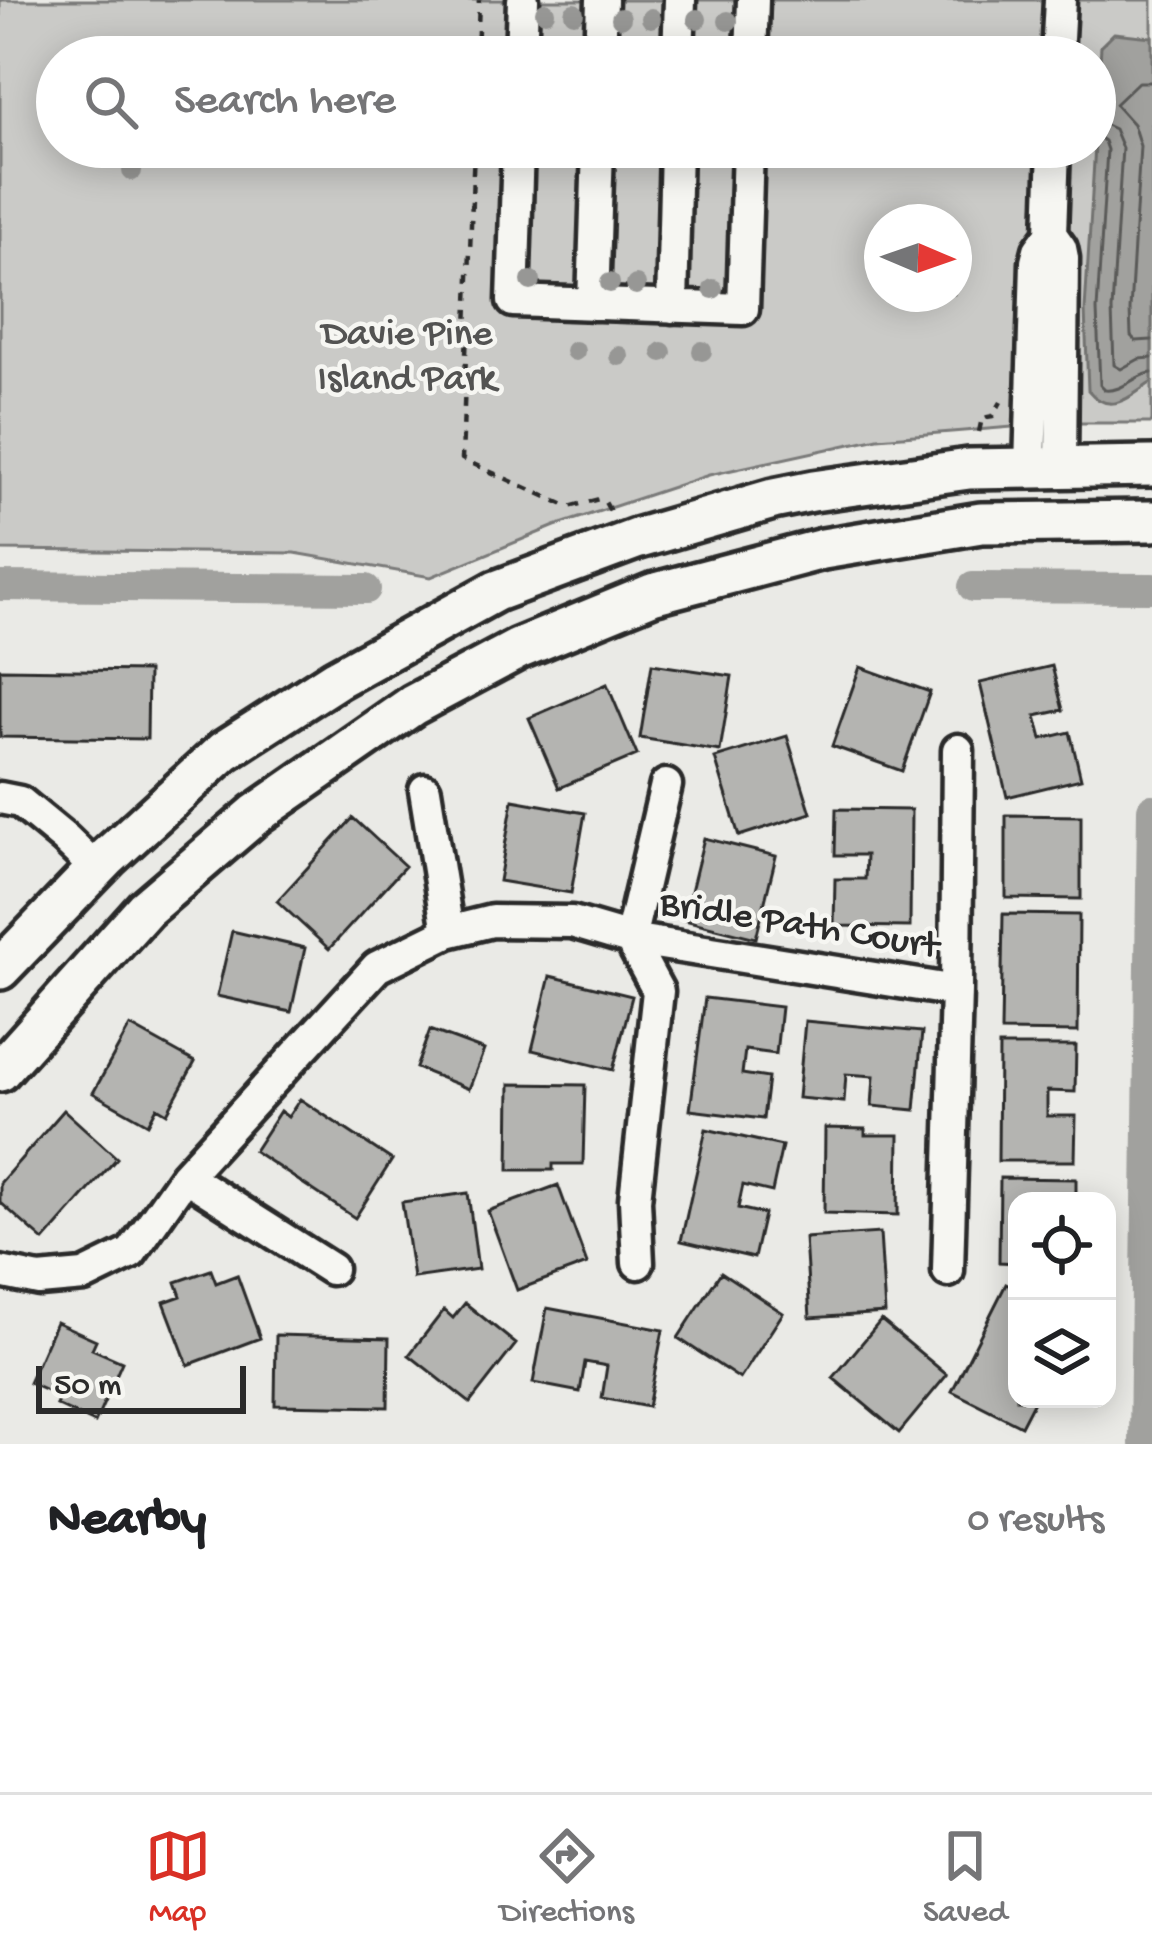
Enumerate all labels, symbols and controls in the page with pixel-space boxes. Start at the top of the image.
search box [36,36,1116,168]
icon: search [78,69,144,135]
text: Search here [174,76,396,129]
north arrow [864,204,972,312]
park label: Davie Pine Island Park [318,313,500,404]
street label: Bridle Path Court [655,882,945,972]
map controls [1008,1192,1116,1408]
button: locate [1008,1192,1116,1300]
button: layers [1008,1300,1116,1408]
scale bar [36,1360,246,1413]
text: 50 m [54,1368,121,1406]
text: Nearby [48,1492,206,1552]
text: 0 results [967,1499,1104,1545]
tab: Map [145,1823,211,1933]
tab: Directions [500,1823,634,1933]
tab: Saved [923,1823,1007,1933]

